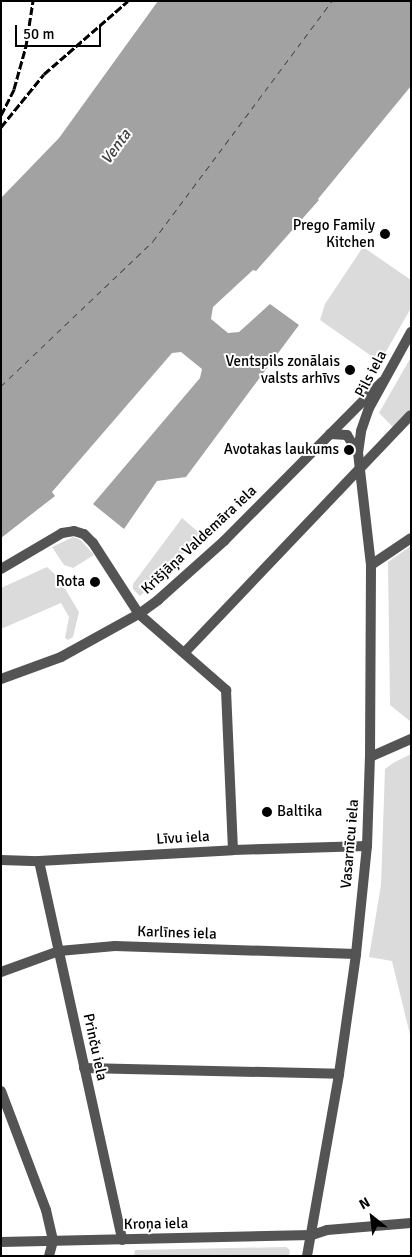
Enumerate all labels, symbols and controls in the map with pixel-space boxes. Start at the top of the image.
scale bar [18,15,104,47]
text: 50 m [23,25,54,43]
water label: Venta [97,126,135,168]
place label: Prego Family Kitchen [293,216,375,251]
marker: Prego Family Kitchen [379,228,391,240]
street label: Pils iela [351,348,391,400]
place label: Ventspils zonālais valsts arhīvs [226,352,340,387]
marker: Ventspils zonālais valsts arhīvs [344,364,356,376]
place label: Avotakas laukums [224,441,339,459]
marker: Avotakas laukums [343,444,355,456]
street label: Krišjāņa Valdemāra iela [138,482,260,598]
place label: Rota [56,573,85,591]
marker: Rota [89,576,101,588]
street label: Vasarnīcu iela [337,799,363,889]
place label: Baltika [277,803,322,821]
marker: Baltika [261,806,273,818]
street label: Līvu iela [156,828,210,848]
street label: Karlīnes iela [137,923,217,943]
street label: Prinču iela [79,1012,111,1082]
north arrow [347,1192,397,1242]
text: N [356,1194,373,1213]
street label: Kroņa iela [124,1214,188,1234]

